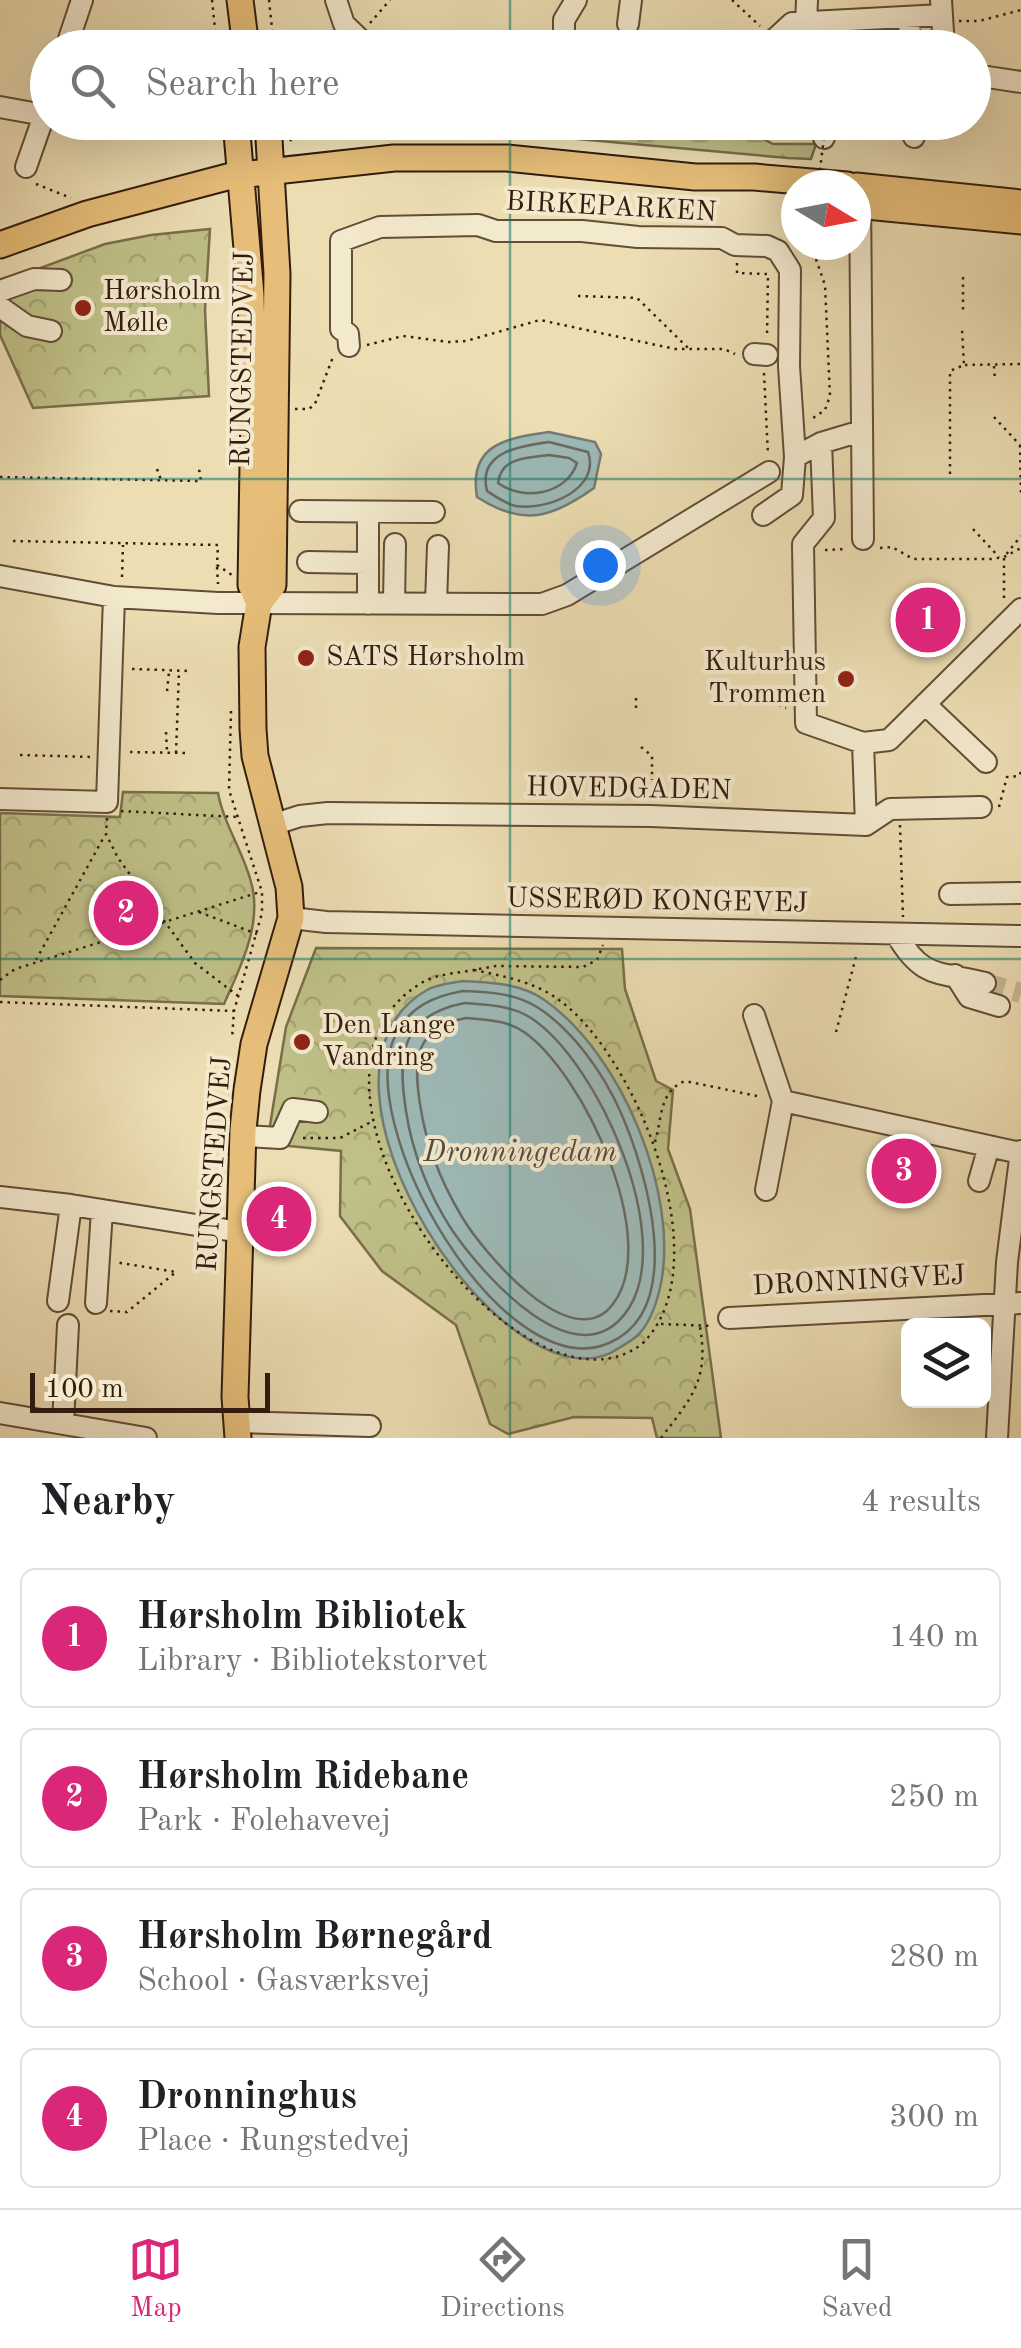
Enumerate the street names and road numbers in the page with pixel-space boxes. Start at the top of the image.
street label: BIRKEPARKEN [505,188,717,228]
street label: RUNGSTEDVEJ [228,251,260,467]
street label: HOVEDGADEN [526,774,732,806]
street label: USSERØD KONGEVEJ [506,885,808,919]
street label: RUNGSTEDVEJ [195,1055,237,1273]
street label: DRONNINGVEJ [752,1262,966,1302]

